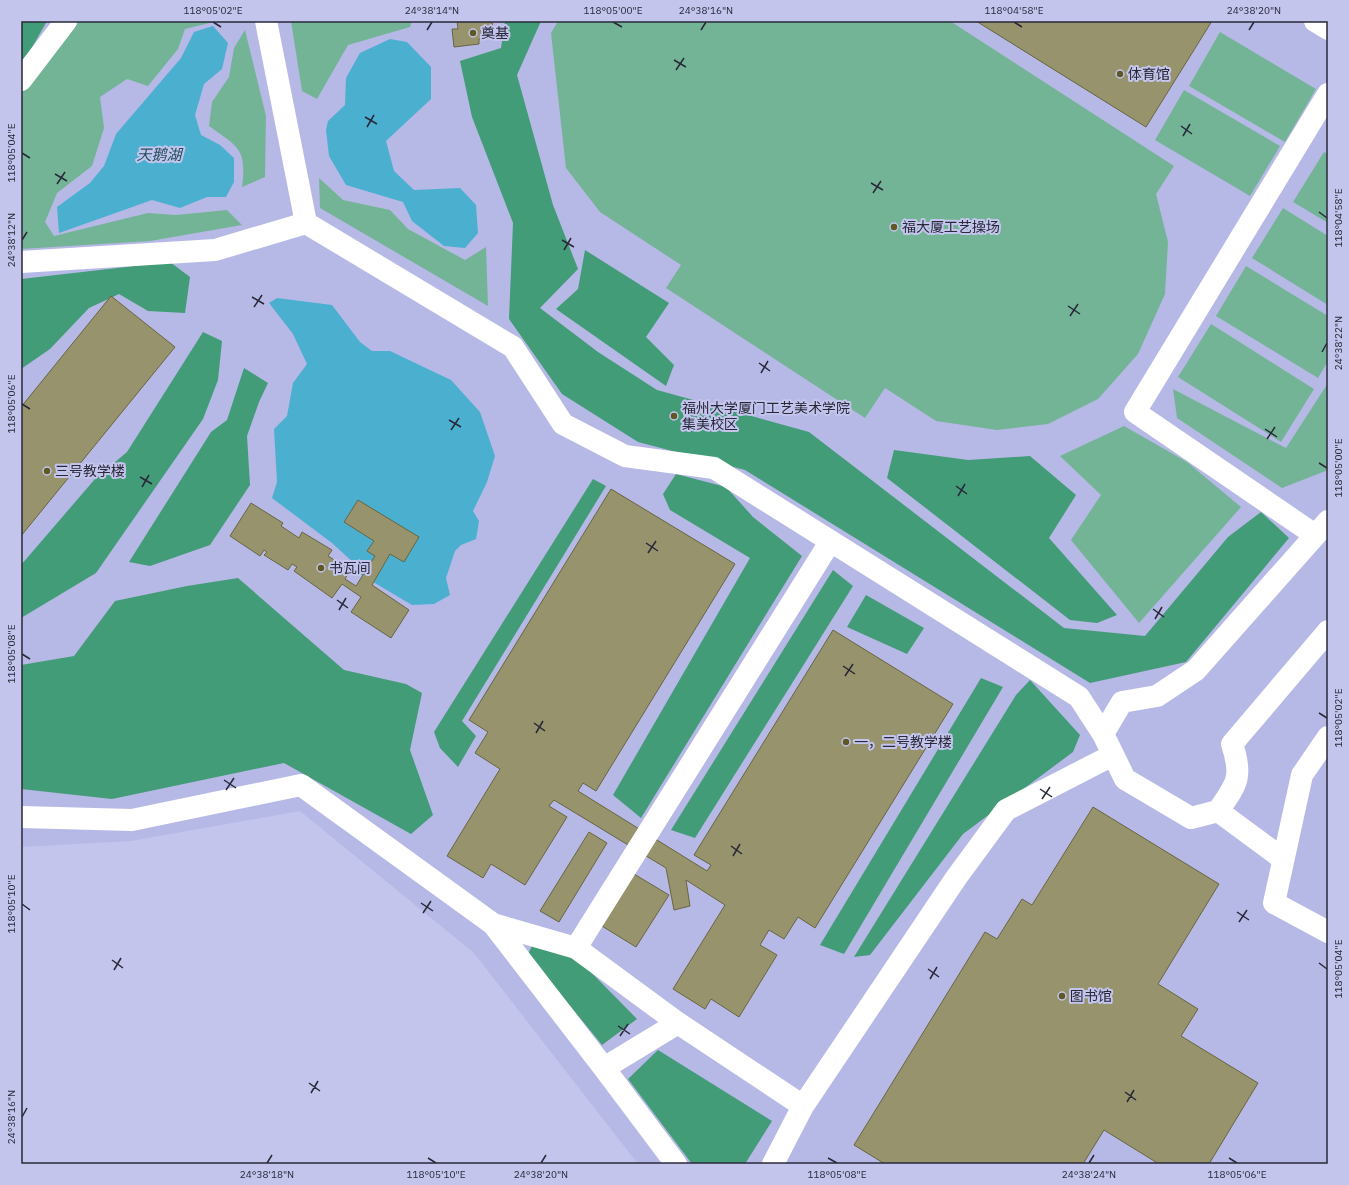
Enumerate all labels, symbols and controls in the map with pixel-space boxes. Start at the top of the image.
text: 118°05'02"E [183,4,243,17]
text: 24°38'14"N [405,4,459,17]
text: 118°05'00"E [583,4,643,17]
text: 24°38'16"N [679,4,733,17]
text: 118°04'58"E [984,4,1044,17]
text: 24°38'20"N [1227,4,1281,17]
place label: 奠基 [481,24,509,42]
marker: 奠基 [468,28,478,38]
place label: 体育馆 [1128,65,1170,83]
marker: 体育馆 [1115,69,1125,79]
text: 118°05'04"E [5,123,18,183]
water label: 天鹅湖 [136,145,183,164]
text: 118°04'58"E [1332,188,1345,248]
text: 24°38'12"N [5,213,18,267]
place label: 福大厦工艺操场 [902,218,1000,236]
marker: 福大厦工艺操场 [889,222,899,232]
text: 24°38'22"N [1332,316,1345,370]
text: 118°05'06"E [5,374,18,434]
place label: 福州大学厦门工艺美术学院 集美校区 [682,399,850,433]
marker: 福州大学厦门工艺美术学院 集美校区 [669,411,679,421]
text: 118°05'00"E [1332,438,1345,498]
place label: 三号教学楼 [55,462,125,480]
marker: 三号教学楼 [42,466,52,476]
place label: 书瓦间 [329,559,371,577]
marker: 书瓦间 [316,563,326,573]
text: 118°05'08"E [5,624,18,684]
text: 118°05'02"E [1332,688,1345,748]
place label: 一，二号教学楼 [854,733,952,751]
marker: 一，二号教学楼 [841,737,851,747]
text: 118°05'10"E [5,874,18,934]
text: 118°05'04"E [1332,939,1345,999]
place label: 图书馆 [1070,987,1112,1005]
marker: 图书馆 [1057,991,1067,1001]
text: 24°38'16"N [5,1090,18,1144]
text: 24°38'18"N [240,1168,294,1181]
text: 118°05'10"E [406,1168,466,1181]
text: 24°38'20"N [514,1168,568,1181]
text: 118°05'08"E [807,1168,867,1181]
text: 24°38'24"N [1062,1168,1116,1181]
text: 118°05'06"E [1207,1168,1267,1181]

